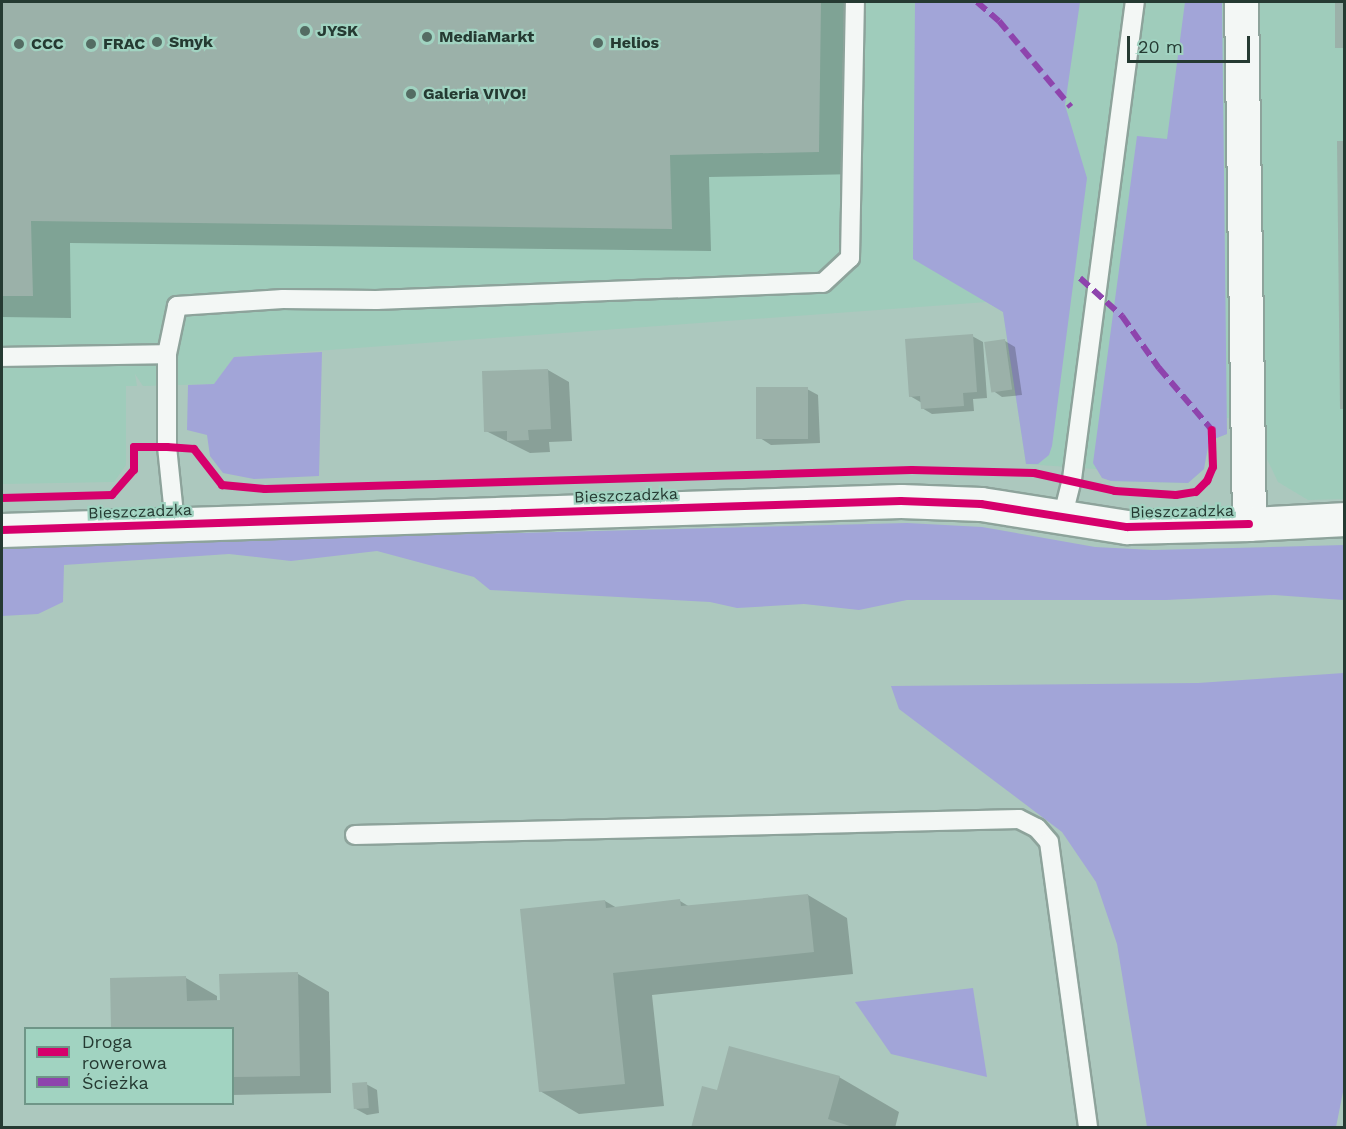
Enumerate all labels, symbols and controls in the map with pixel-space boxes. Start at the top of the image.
place label: JYSK [317,21,358,41]
marker: JYSK [298,24,312,38]
scale bar [1130,24,1253,62]
place label: MediaMarkt [439,27,534,47]
marker: MediaMarkt [420,30,434,44]
place label: Smyk [169,32,213,52]
place label: Helios [610,33,659,53]
place label: CCC [31,34,64,54]
place label: FRAC [103,34,145,54]
marker: Smyk [150,35,164,49]
marker: Helios [591,36,605,50]
text: 20 m [1138,36,1183,57]
marker: CCC [12,37,26,51]
marker: FRAC [84,37,98,51]
place label: Galeria VIVO! [423,84,527,104]
marker: Galeria VIVO! [404,87,418,101]
street label: Bieszczadzka [574,485,678,507]
street label: Bieszczadzka [88,501,192,523]
street label: Bieszczadzka [1130,501,1234,523]
legend [24,1027,234,1105]
text: Droga rowerowa [82,1031,167,1073]
text: Ścieżka [82,1072,149,1093]

